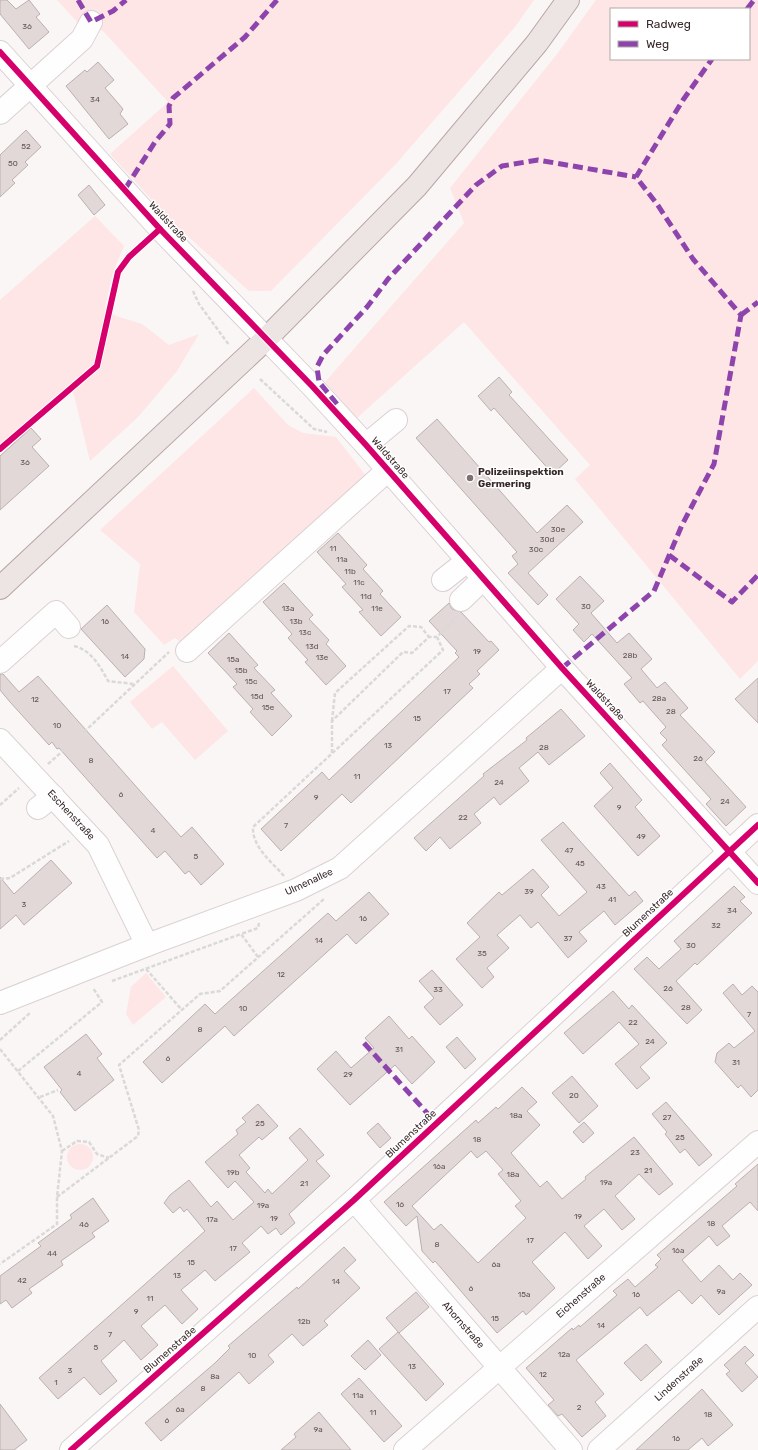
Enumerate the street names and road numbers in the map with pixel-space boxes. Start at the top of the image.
street label: Waldstraße [146,199,190,245]
street label: Waldstraße [369,435,412,482]
street label: Waldstraße [583,677,627,723]
street label: Eschenstraße [45,787,98,843]
street label: Ulmenallee [283,865,335,898]
street label: Blumenstraße [620,886,676,940]
street label: Blumenstraße [383,1107,439,1161]
street label: Eichenstraße [554,1271,608,1321]
street label: Ahornstraße [439,1299,487,1351]
street label: Blumenstraße [141,1324,199,1376]
street label: Lindenstraße [652,1354,706,1404]

